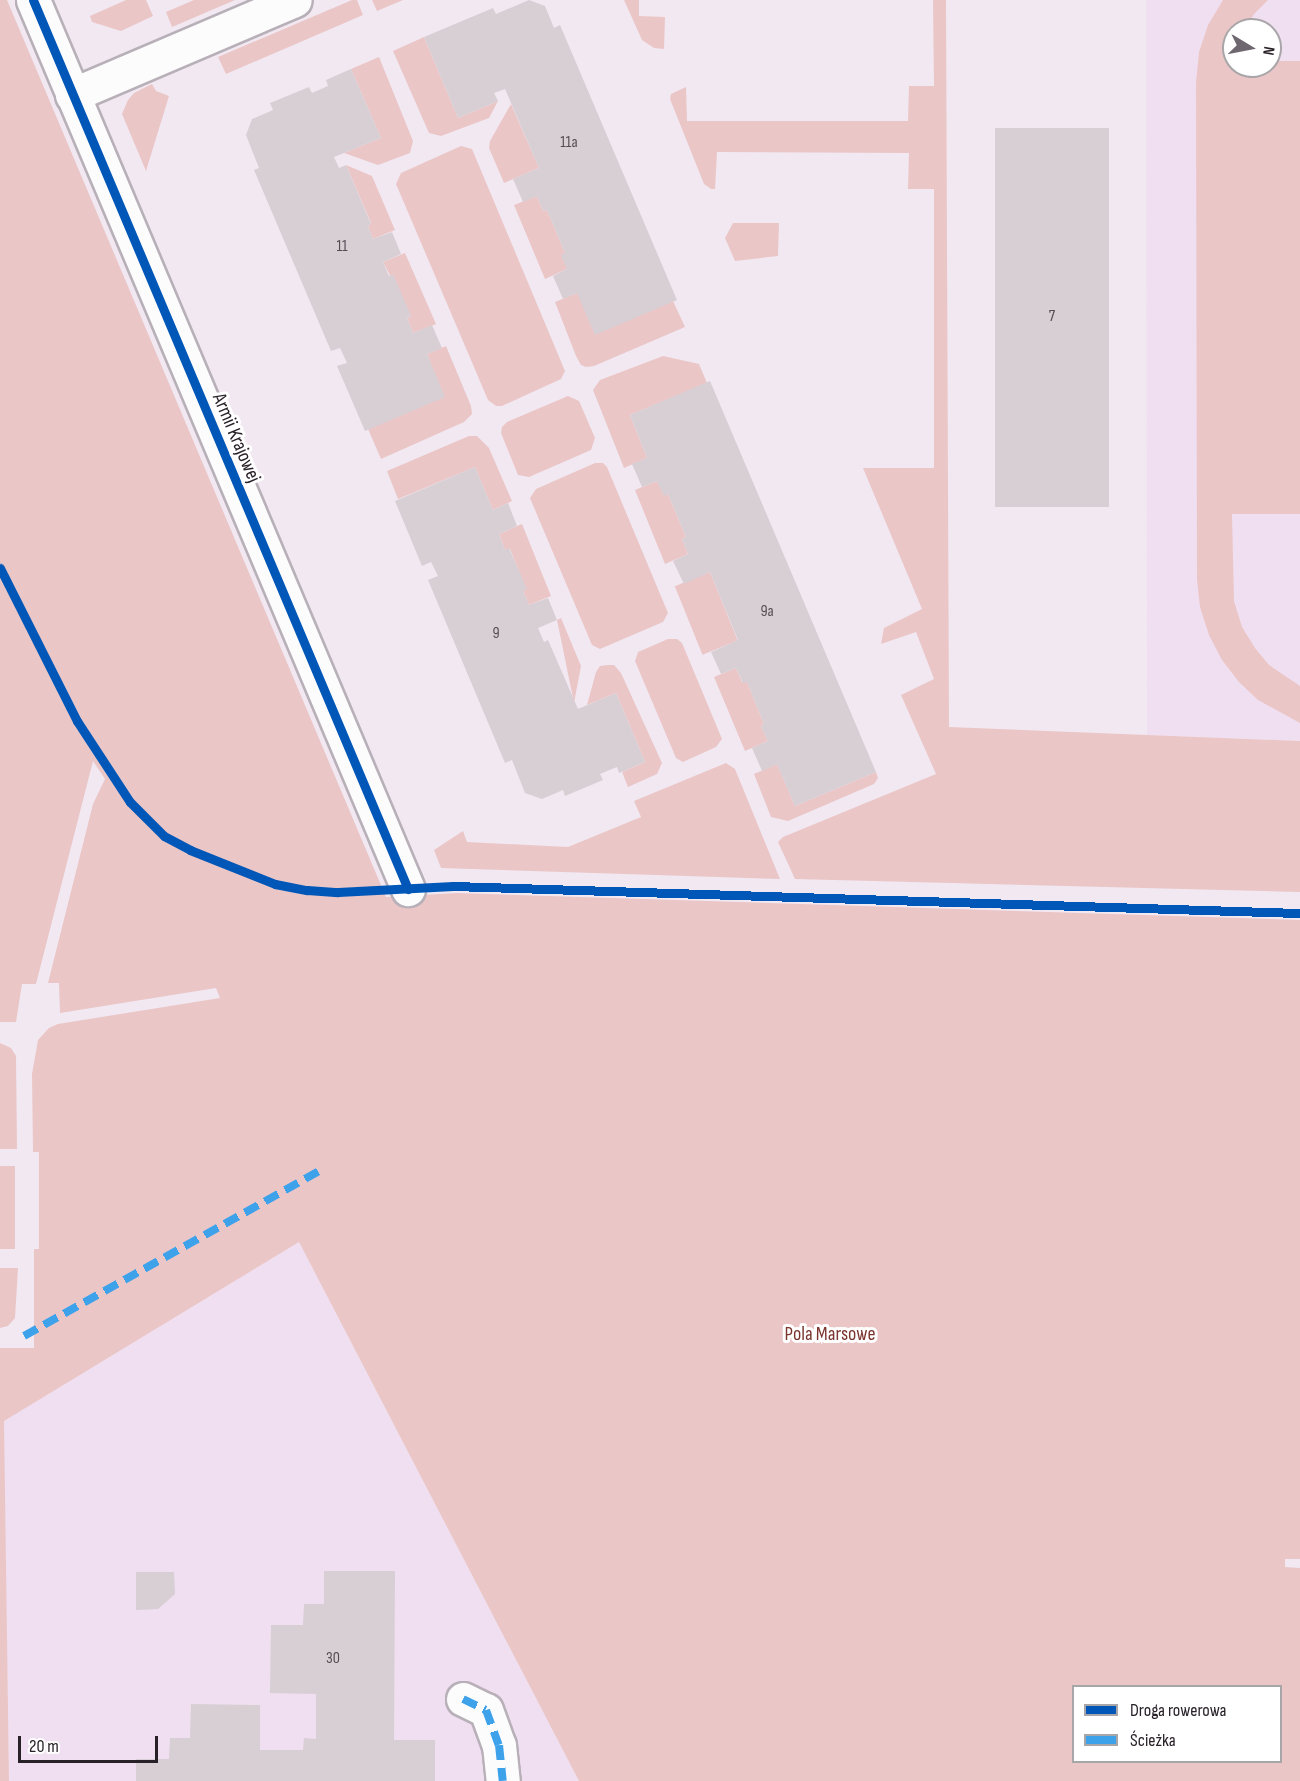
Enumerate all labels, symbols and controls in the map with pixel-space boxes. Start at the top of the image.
north arrow [1222,18,1282,78]
text: N [1258,45,1278,57]
house number: 11a [560,133,578,153]
house number: 11 [336,237,348,257]
house number: 7 [1049,307,1055,327]
street label: Armii Krajowej [206,390,266,486]
house number: 9a [760,602,774,622]
house number: 9 [492,624,500,644]
park label: Pola Marsowe [785,1322,875,1346]
house number: 30 [326,1649,340,1669]
legend [1072,1685,1282,1763]
text: Droga rowerowa [1130,1700,1227,1721]
scale bar [21,1724,160,1762]
text: Ścieżka [1130,1730,1176,1751]
text: 20 m [29,1736,59,1757]

